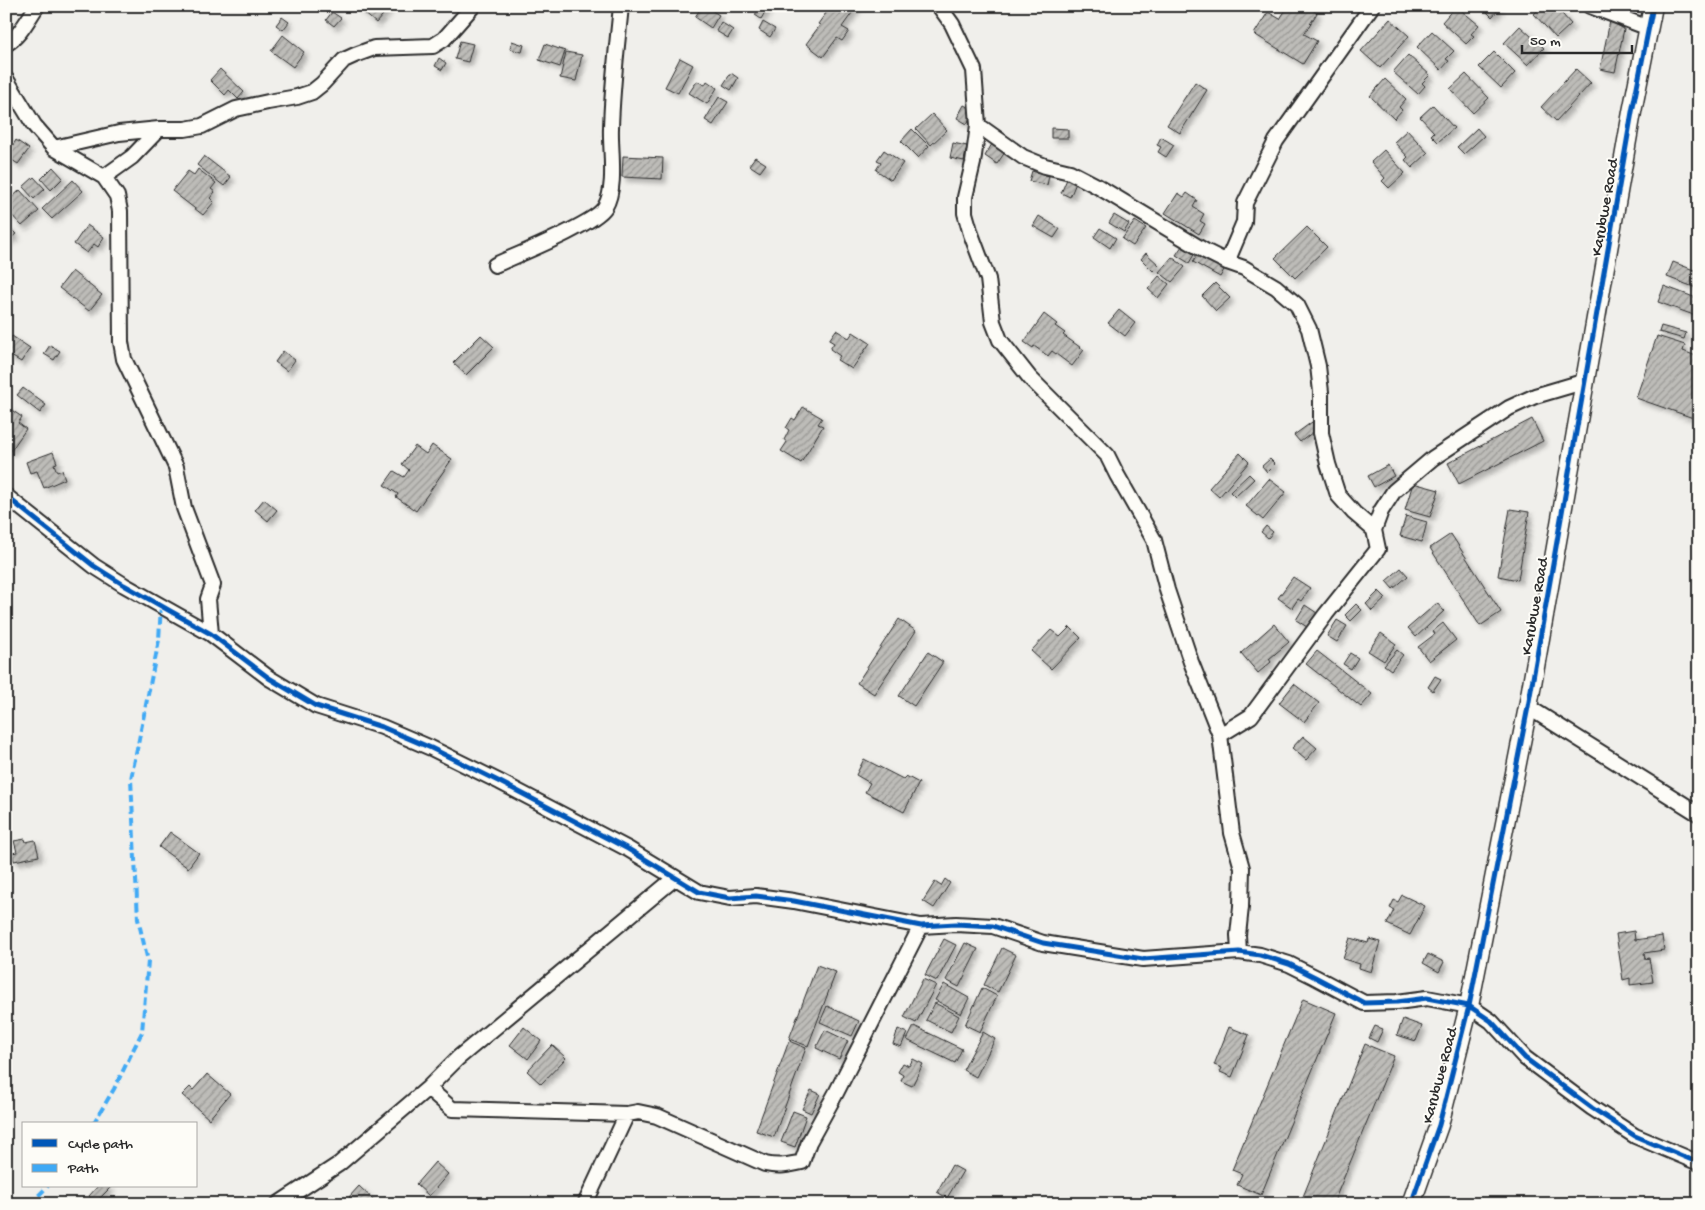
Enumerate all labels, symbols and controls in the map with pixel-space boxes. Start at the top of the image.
scale bar [1522,22,1632,54]
text: 50 m [1530,33,1561,51]
street label: Karubwe Road [1589,156,1625,258]
street label: Karubwe Road [1519,555,1555,657]
street label: Karubwe Road [1419,1024,1464,1126]
legend [22,1122,198,1188]
text: Cycle path [68,1136,133,1154]
text: Path [67,1160,99,1178]

